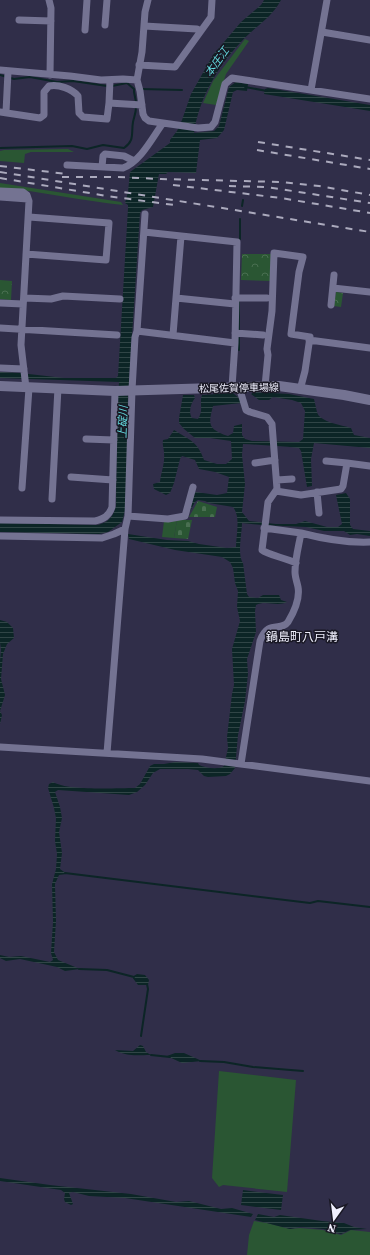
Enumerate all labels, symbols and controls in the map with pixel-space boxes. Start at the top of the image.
water label: 本庄江 [201,43,233,80]
street label: 松尾佐賀停車場線 [199,381,279,395]
water label: 上碇川 [115,404,131,439]
district label: 鍋島町八戸溝 [266,629,338,645]
north arrow [314,1199,354,1239]
text: N [326,1220,337,1236]

